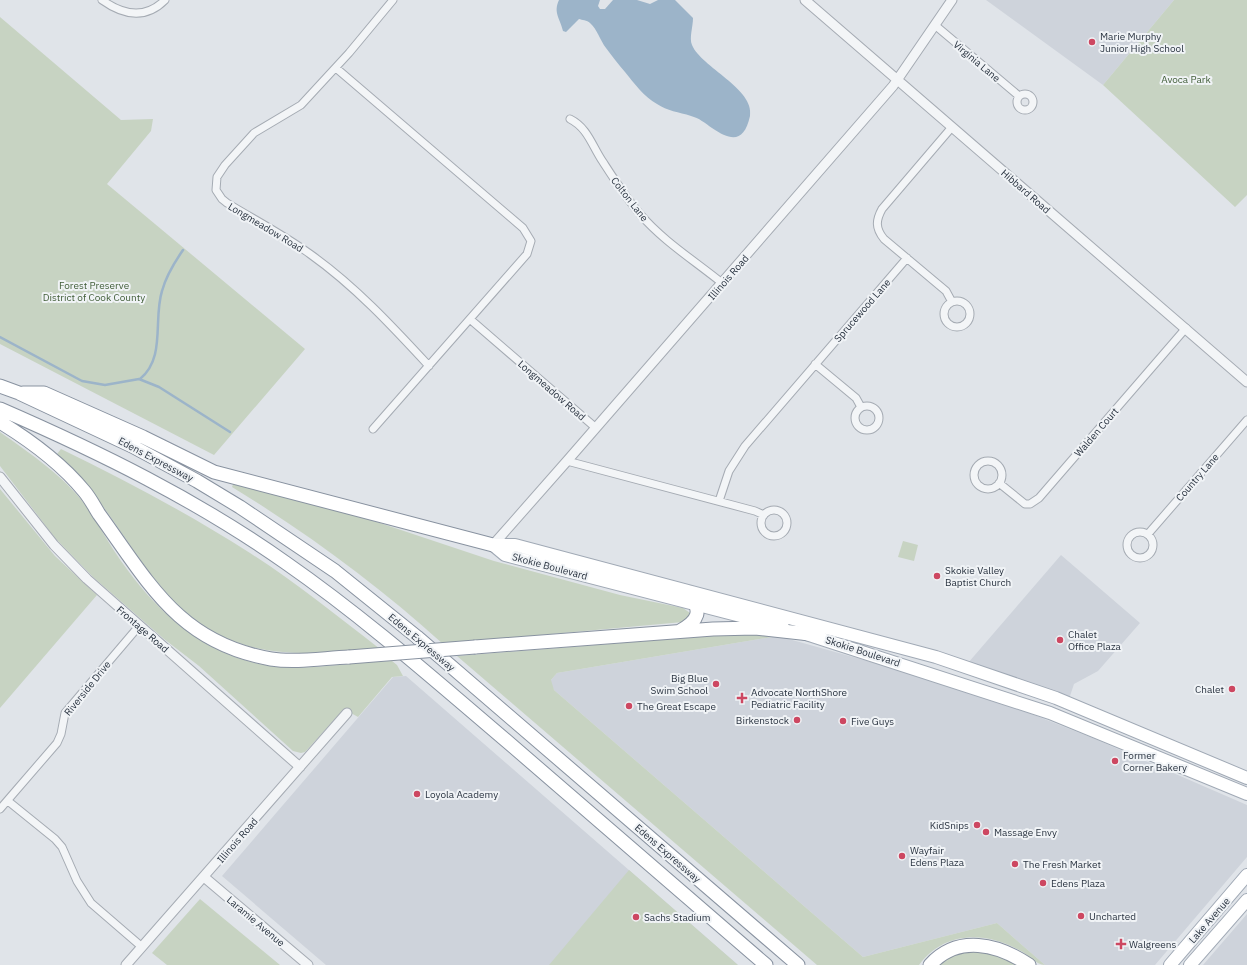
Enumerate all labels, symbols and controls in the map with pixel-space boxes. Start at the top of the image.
place label: Marie Murphy Junior High School [1100,30,1184,55]
marker: Marie Murphy Junior High School [1087,37,1097,47]
street label: Virginia Lane [951,38,1003,85]
park label: Avoca Park [1161,73,1212,86]
street label: Hibbard Road [998,166,1053,216]
street label: Colton Lane [608,174,651,225]
street label: Longmeadow Road [226,200,306,255]
street label: Illinois Road [705,252,752,303]
street label: Sprucewood Lane [831,276,894,345]
park label: Forest Preserve District of Cook County [43,279,145,304]
street label: Longmeadow Road [515,357,588,423]
street label: Walden Court [1071,405,1122,460]
street label: Edens Expressway [116,434,196,485]
street label: Country Lane [1173,450,1222,504]
street label: Skokie Boulevard [511,550,589,583]
place label: Skokie Valley Baptist Church [945,564,1011,589]
marker: Skokie Valley Baptist Church [932,571,942,581]
street label: Frontage Road [114,603,172,656]
street label: Edens Expressway [386,611,458,674]
place label: Chalet Office Plaza [1068,628,1122,653]
street label: Skokie Boulevard [824,633,902,670]
marker: Chalet Office Plaza [1055,635,1065,645]
street label: Riverside Drive [61,658,114,718]
place label: Big Blue Swim School [650,672,709,697]
marker: Big Blue Swim School [711,679,721,689]
place label: Chalet [1195,683,1224,696]
marker: Chalet [1227,684,1237,694]
place label: Advocate NorthShore Pediatric Facility [751,686,848,711]
marker: Advocate NorthShore Pediatric Facility [736,692,748,704]
place label: The Great Escape [637,700,716,713]
marker: The Great Escape [624,701,634,711]
place label: Birkenstock [736,714,790,727]
marker: Birkenstock [792,715,802,725]
place label: Five Guys [851,715,894,728]
marker: Five Guys [838,716,848,726]
place label: Former Corner Bakery [1123,749,1187,774]
marker: Former Corner Bakery [1110,756,1120,766]
place label: Loyola Academy [425,788,498,801]
marker: Loyola Academy [412,789,422,799]
street label: Illinois Road [214,815,261,866]
place label: KidSnips [930,819,969,832]
marker: KidSnips [972,820,982,830]
street label: Edens Expressway [632,821,703,886]
place label: Massage Envy [994,826,1057,839]
marker: Massage Envy [981,827,991,837]
place label: Wayfair Edens Plaza [910,844,965,869]
marker: Wayfair Edens Plaza [897,851,907,861]
place label: The Fresh Market [1023,858,1101,871]
marker: The Fresh Market [1010,859,1020,869]
place label: Edens Plaza [1051,877,1106,890]
marker: Edens Plaza [1038,878,1048,888]
street label: Laramie Avenue [224,893,288,950]
street label: Lake Avenue [1186,894,1233,946]
place label: Uncharted [1089,910,1136,923]
place label: Sachs Stadium [644,911,710,924]
marker: Uncharted [1076,911,1086,921]
marker: Sachs Stadium [631,912,641,922]
place label: Walgreens [1129,938,1176,951]
marker: Walgreens [1116,939,1126,949]

